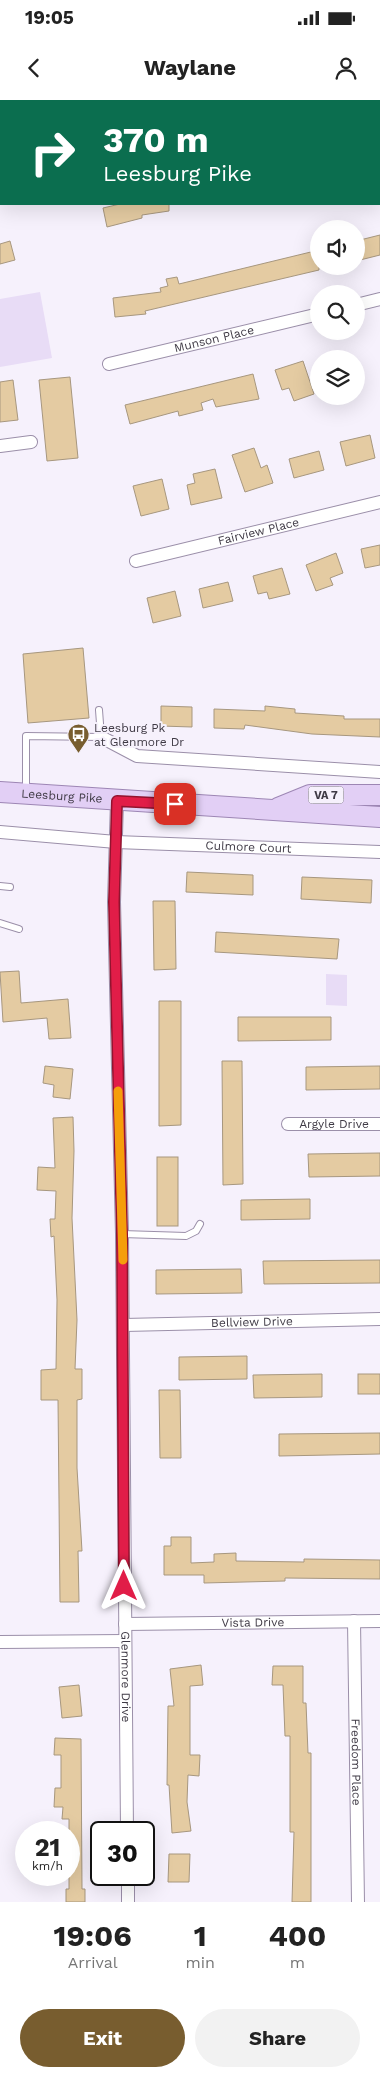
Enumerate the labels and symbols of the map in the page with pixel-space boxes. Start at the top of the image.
street label: Munson Place [173,323,255,355]
street label: Fairview Place [216,515,301,548]
place label: Leesburg Pk at Glenmore Dr [94,721,184,749]
bus stop icon: Leesburg Pk at Glenmore Dr [66,723,90,754]
pin [154,783,196,825]
street label: Leesburg Pike [21,786,103,806]
road number: VA 7 [308,786,344,804]
street label: Culmore Court [205,838,292,856]
street label: Argyle Drive [299,1117,369,1131]
street label: Bellview Drive [211,1314,293,1330]
position arrow [97,1559,149,1611]
street label: Vista Drive [221,1615,285,1630]
street label: Glenmore Drive [118,1631,133,1722]
street label: Freedom Place [348,1718,364,1806]
speed limit sign: 30 [90,1821,155,1886]

